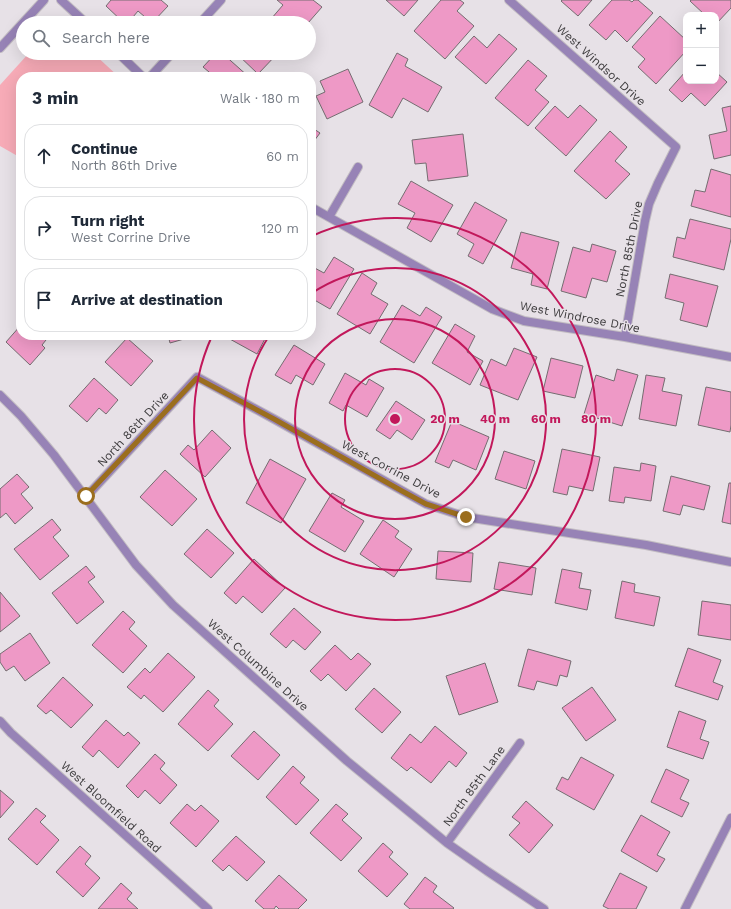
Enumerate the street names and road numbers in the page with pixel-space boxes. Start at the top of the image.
street label: West Windsor Drive [554,21,648,109]
street label: North 85th Drive [613,200,645,298]
street label: West Windrose Drive [519,298,641,336]
street label: North 86th Drive [94,388,172,470]
street label: West Corrine Drive [339,437,443,501]
street label: West Columbine Drive [205,616,311,714]
street label: North 85th Lane [440,743,508,829]
street label: West Bloomfield Road [58,758,164,856]

